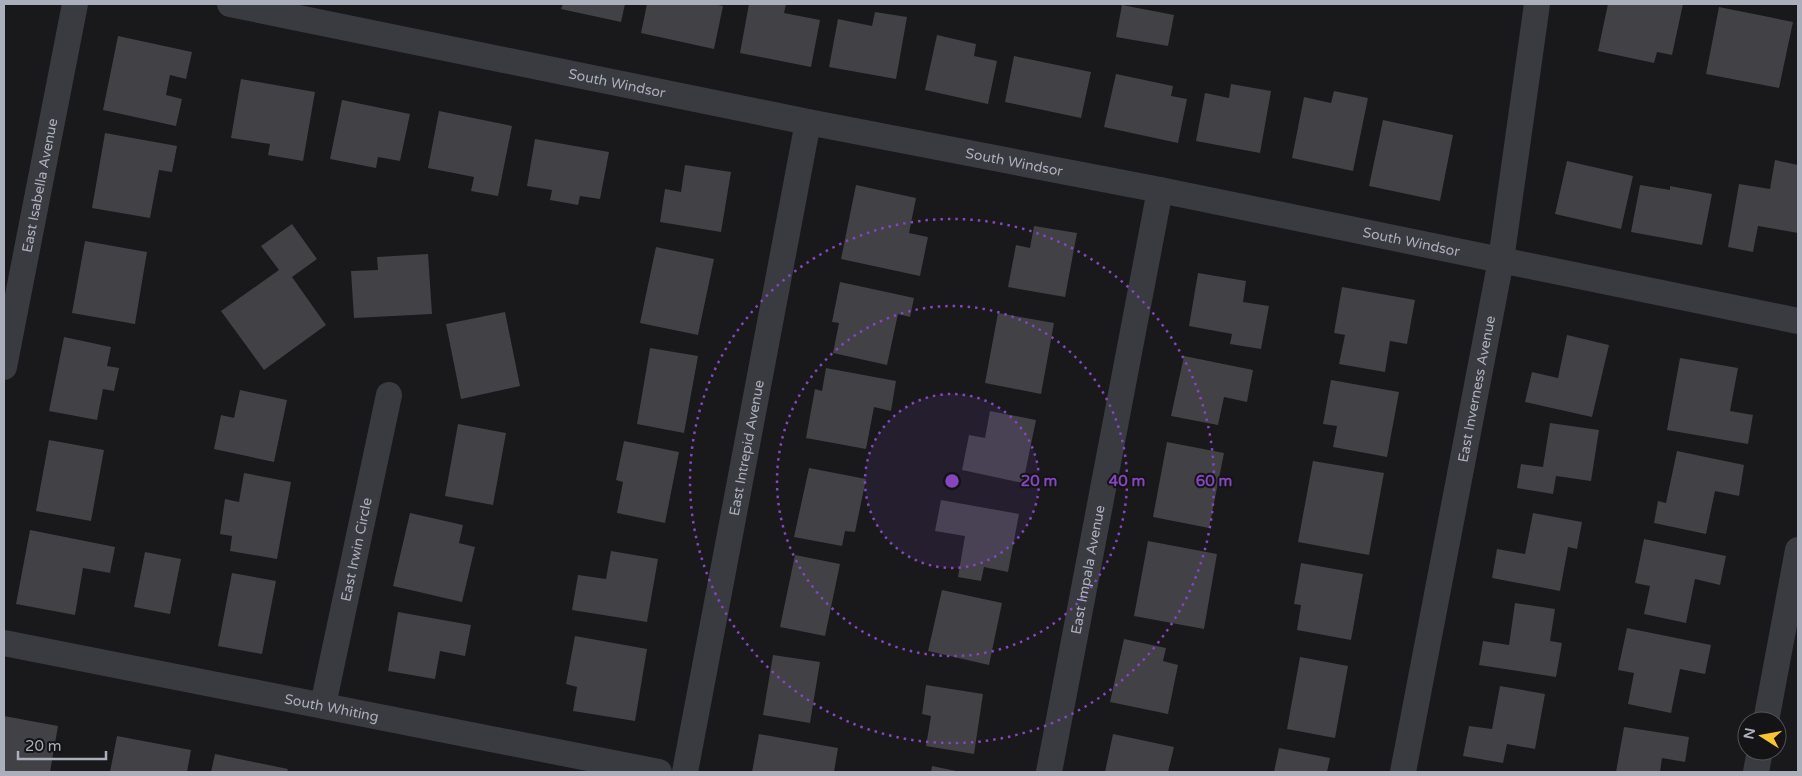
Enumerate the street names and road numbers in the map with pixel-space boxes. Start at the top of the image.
street label: South Windsor [567,65,668,101]
street label: East Isabella Avenue [18,117,61,254]
street label: South Windsor [964,144,1065,180]
street label: South Windsor [1361,223,1462,260]
street label: East Inverness Avenue [1454,314,1499,464]
street label: East Intrepid Avenue [725,378,768,517]
street label: East Irwin Circle [337,496,375,603]
street label: East Impala Avenue [1067,504,1108,636]
street label: South Whiting [283,690,380,725]

